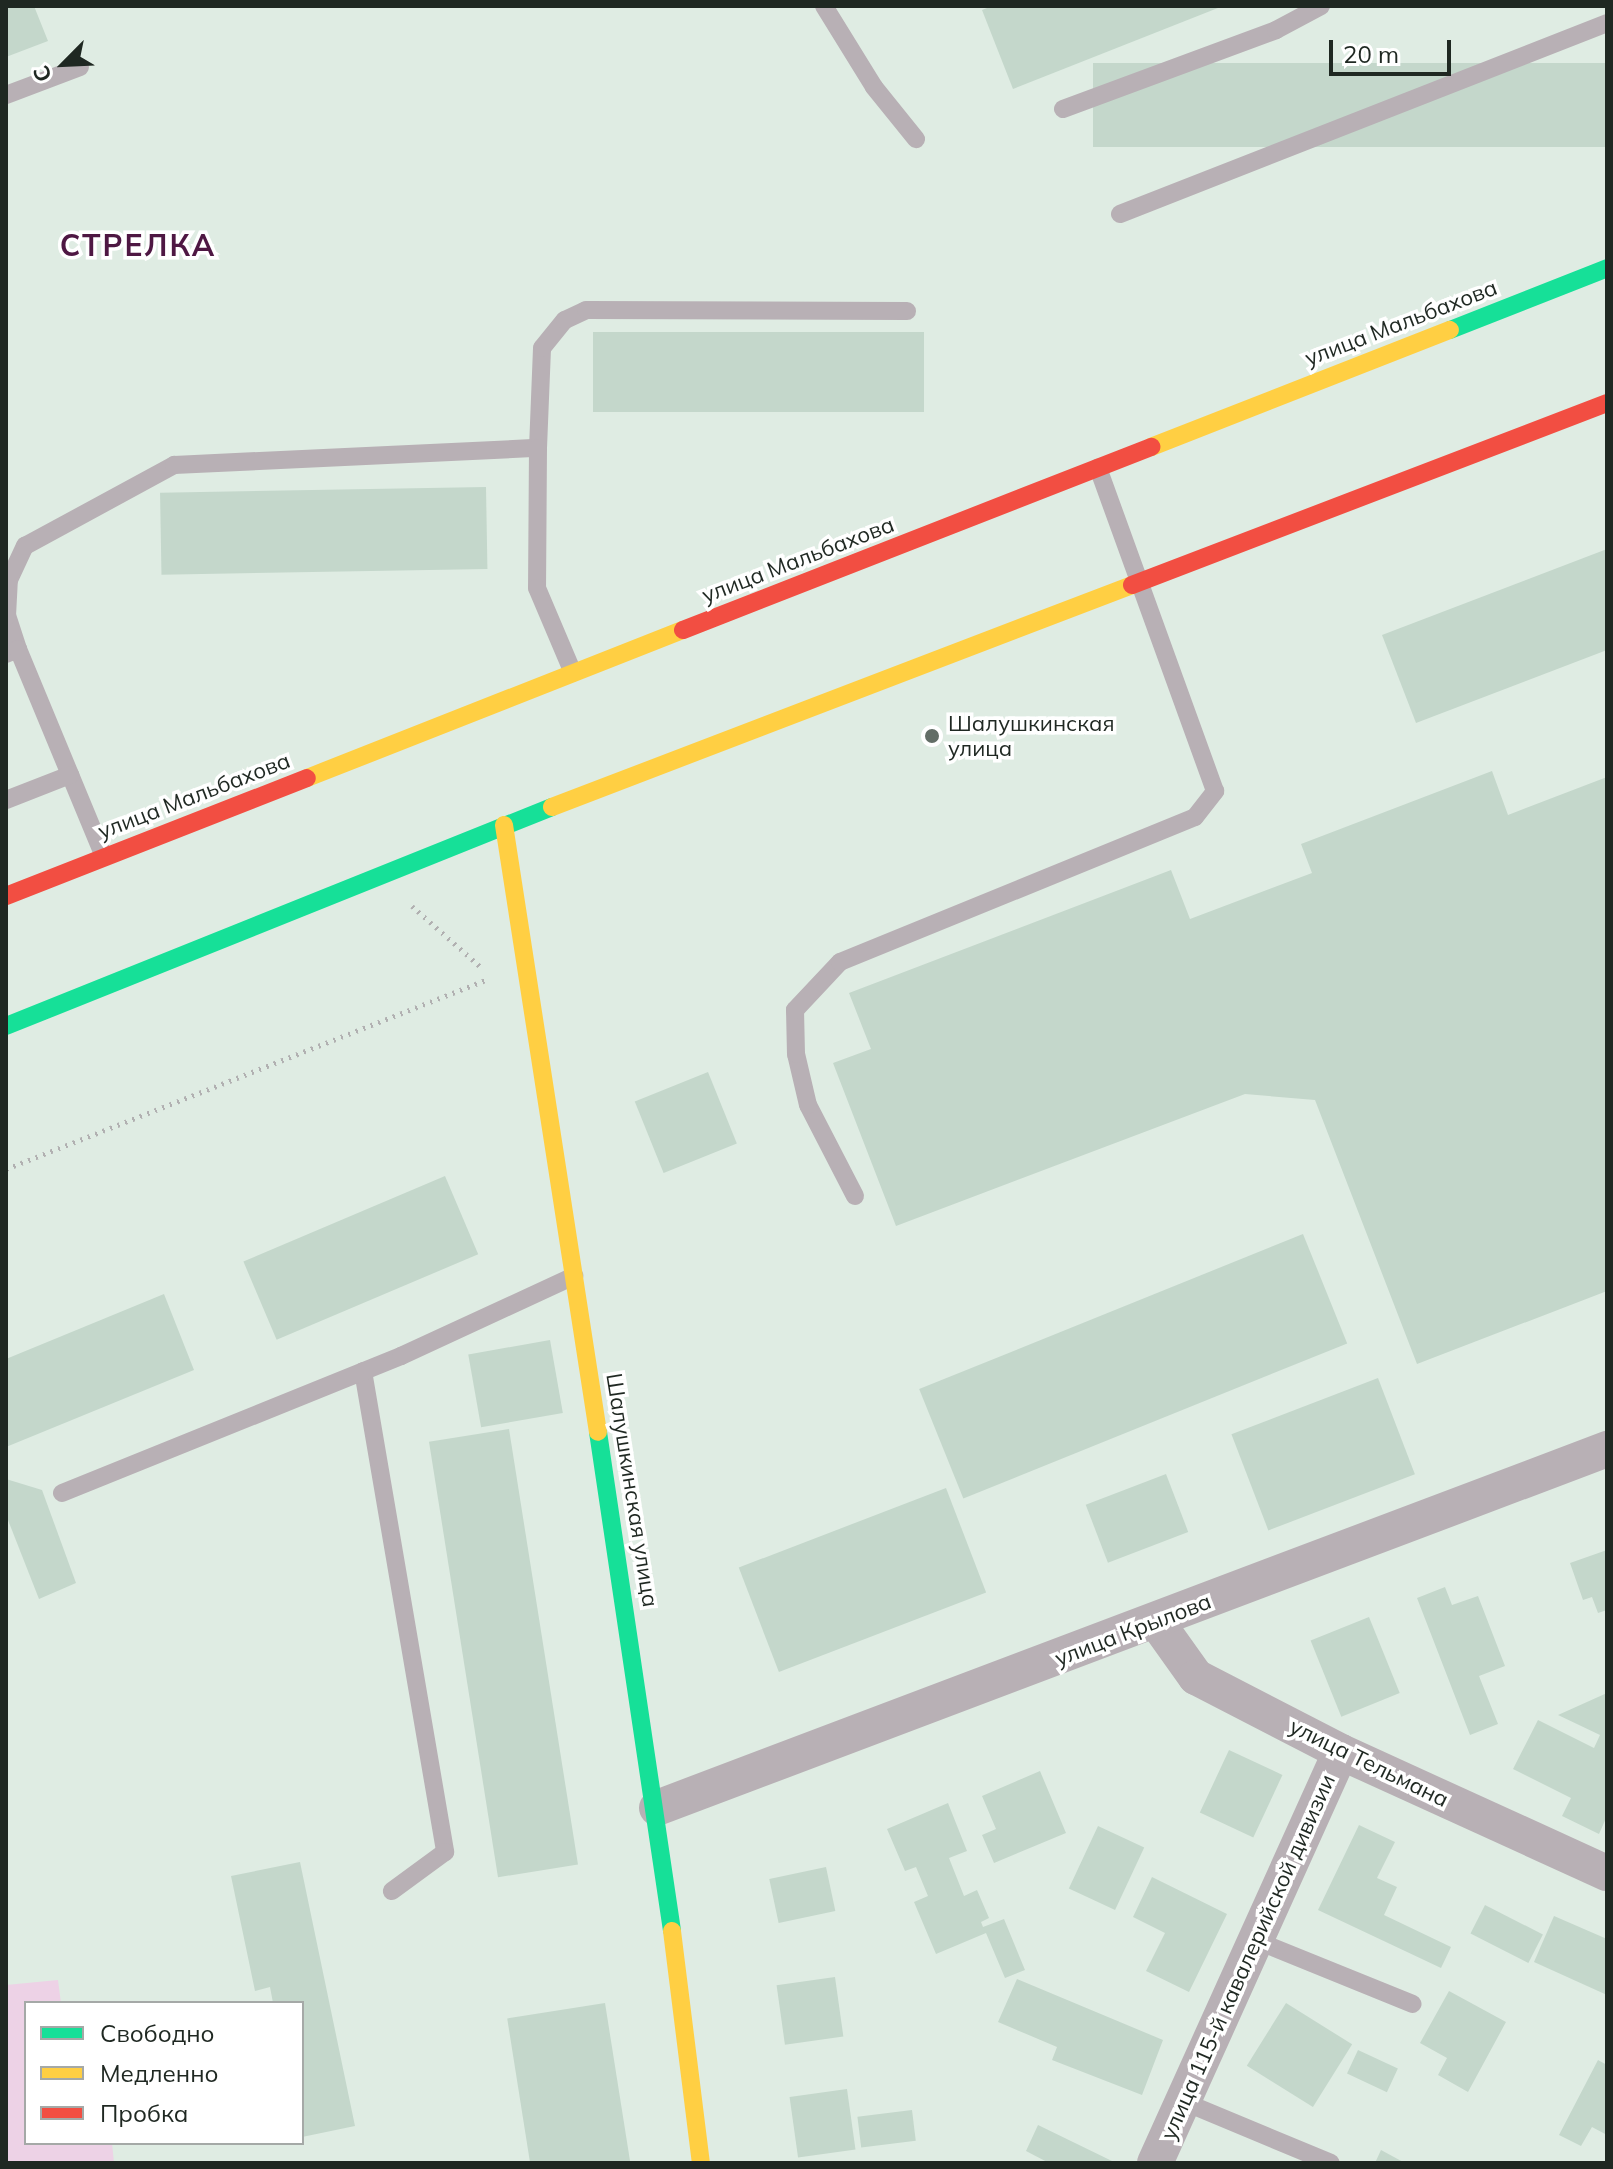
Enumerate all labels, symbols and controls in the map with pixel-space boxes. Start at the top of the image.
north arrow [24,24,104,104]
scale bar [1333,24,1455,74]
text: 20 m [1343,39,1399,69]
text: С [26,61,58,86]
district label: СТРЕЛКА [60,227,216,263]
street label: улица Мальбахова [1301,274,1501,372]
street label: улица Мальбахова [698,511,898,609]
place label: Шалушкинская улица [948,710,1115,762]
marker: Шалушкинская улица [923,727,941,745]
street label: улица Мальбахова [94,747,294,845]
street label: Шалушкинская улица [600,1371,664,1609]
street label: улица Крылова [1051,1588,1215,1672]
street label: улица Тельмана [1285,1713,1453,1813]
street label: улица 115-й кавалерийской дивизии [1155,1770,1341,2144]
legend [24,2001,304,2145]
text: Свободно [100,2018,215,2048]
text: Медленно [100,2058,219,2088]
text: Пробка [100,2098,188,2128]

